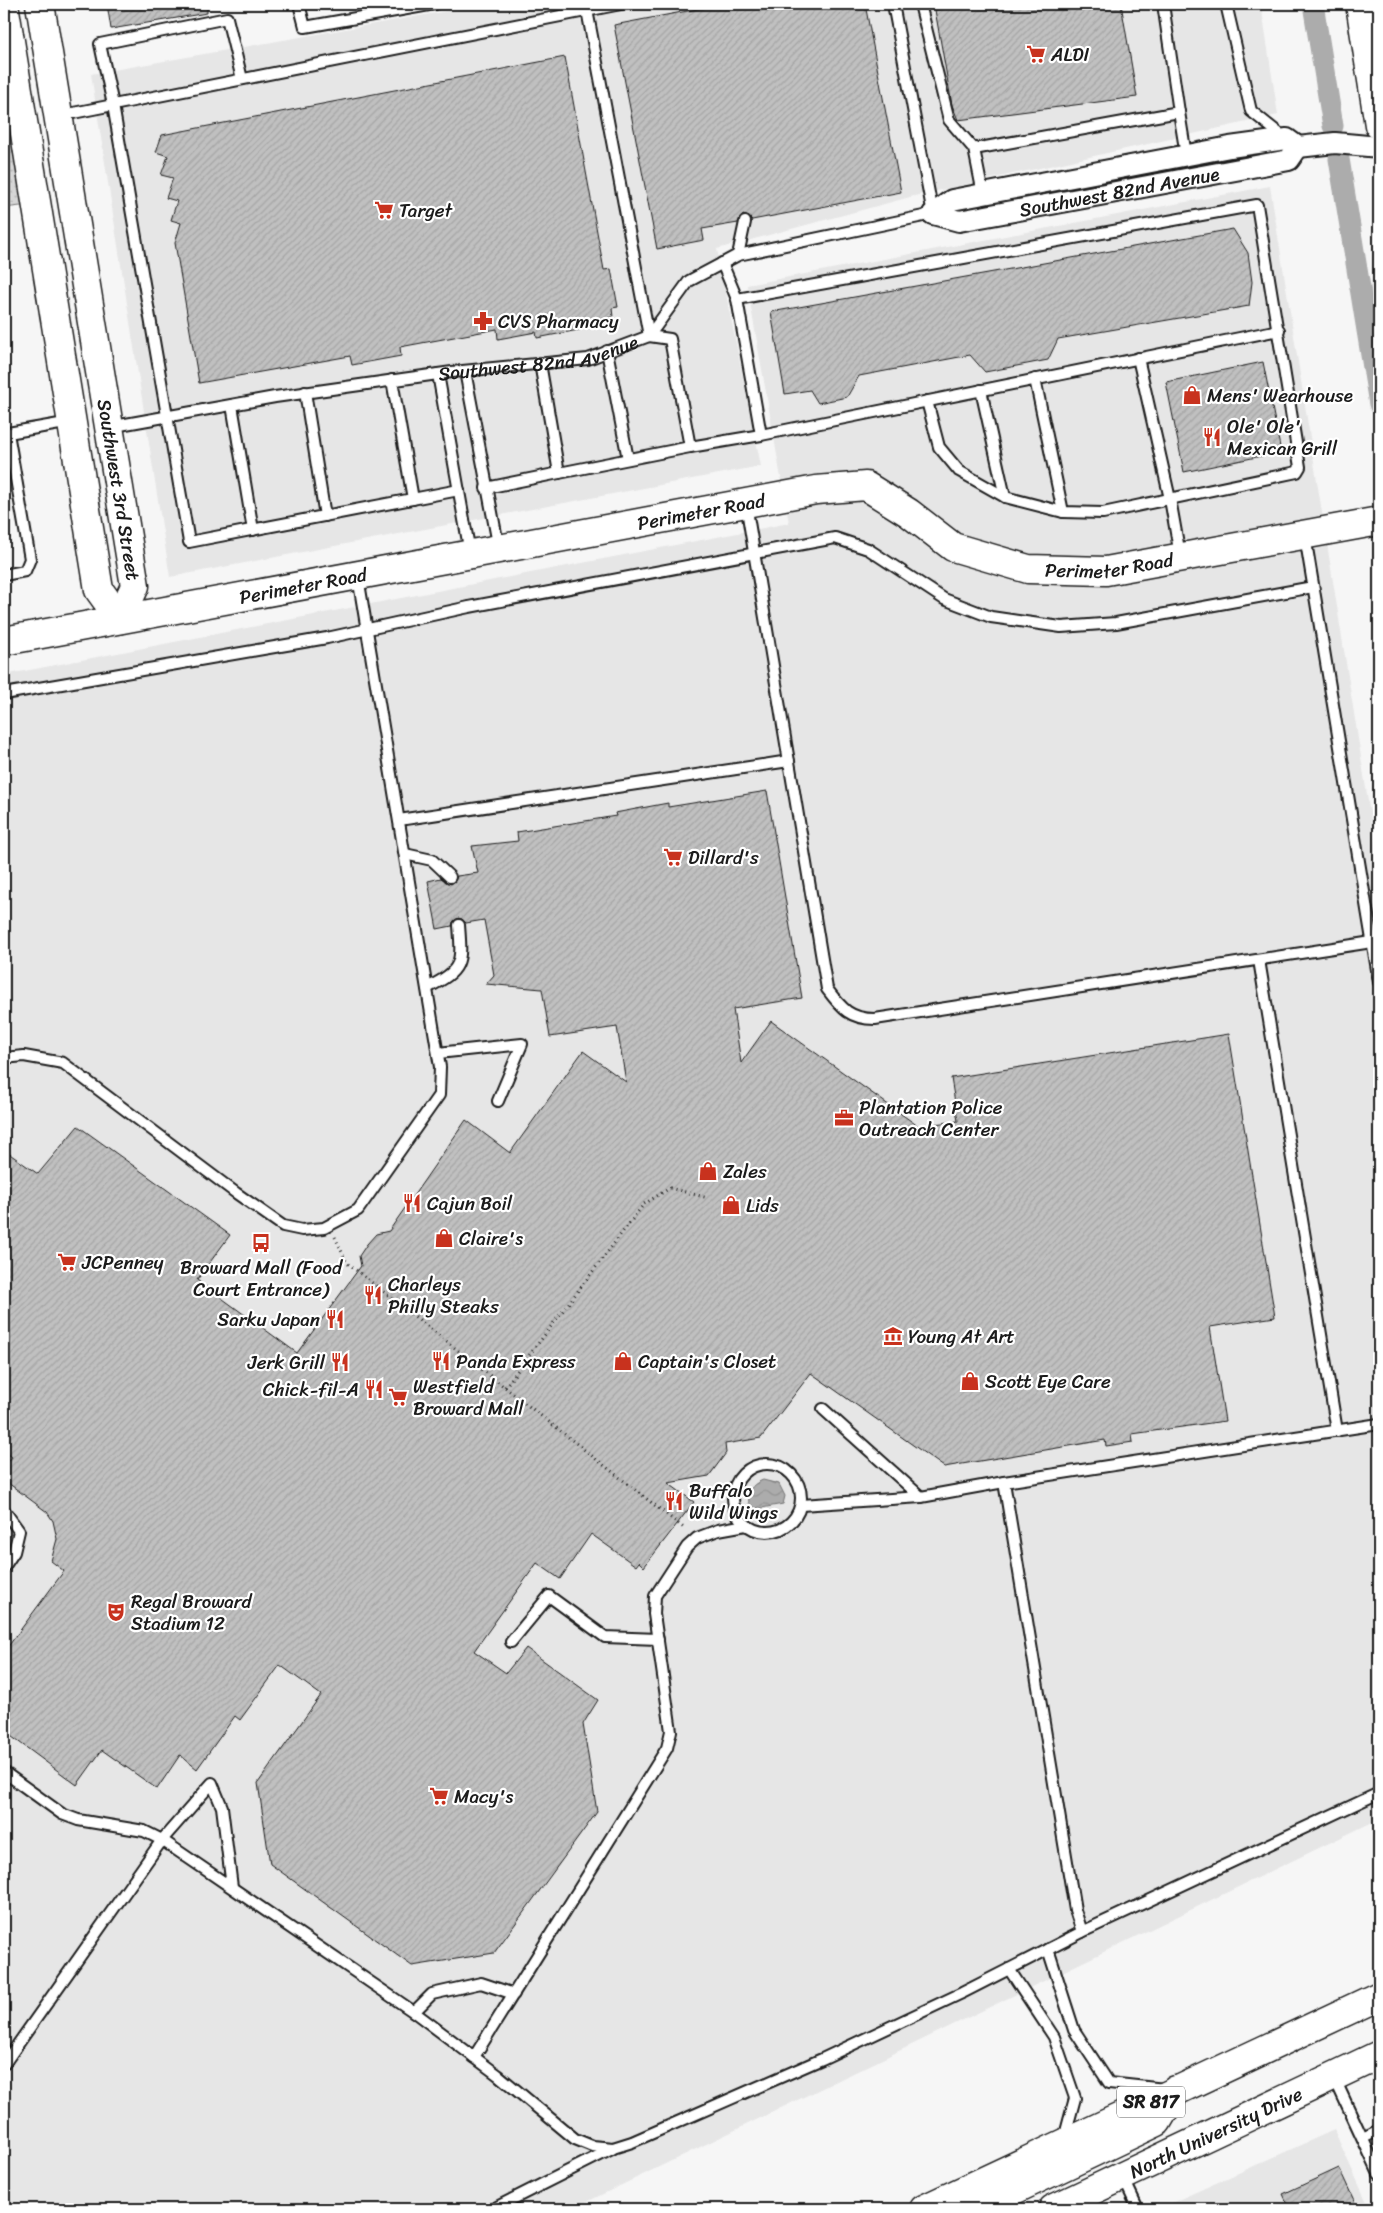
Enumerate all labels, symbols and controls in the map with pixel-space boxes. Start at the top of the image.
place label: ALDI [1050,38,1090,71]
supermarket icon: ALDI [1025,43,1047,65]
street label: Southwest 82nd Avenue [1017,157,1222,227]
place label: Target [399,194,454,227]
supermarket icon: Target [373,199,395,221]
place label: CVS Pharmacy [498,305,619,338]
pharmacy icon: CVS Pharmacy [472,310,494,332]
street label: Southwest 82nd Avenue [436,326,643,391]
place label: Mens' Wearhouse [1207,379,1353,412]
shop icon: Mens' Wearhouse [1181,384,1203,406]
street label: Southwest 3rd Street [88,396,150,583]
place label: Ole' Ole' Mexican Grill [1227,410,1338,465]
restaurant icon: Ole' Ole' Mexican Grill [1201,426,1223,448]
street label: Perimeter Road [635,484,769,540]
street label: Perimeter Road [1044,543,1177,588]
street label: Perimeter Road [236,558,370,614]
place label: Dillard's [688,841,759,874]
supermarket icon: Dillard's [662,846,684,868]
place label: Plantation Police Outreach Center [859,1091,1003,1146]
office icon: Plantation Police Outreach Center [833,1107,855,1129]
place label: Zales [723,1155,767,1188]
shop icon: Zales [697,1160,719,1182]
place label: Cajun Boil [427,1187,513,1220]
place label: Lids [746,1189,779,1222]
restaurant icon: Cajun Boil [401,1192,423,1214]
shop icon: Lids [720,1194,742,1216]
place label: Claire's [459,1222,523,1255]
shop icon: Claire's [433,1227,455,1249]
bus stop icon: Broward Mall (Food Court Entrance) [250,1232,272,1254]
place label: JCPenney [81,1246,164,1279]
supermarket icon: JCPenney [56,1251,78,1273]
place label: Broward Mall (Food Court Entrance) [180,1251,344,1306]
place label: Charleys Philly Steaks [388,1268,499,1323]
restaurant icon: Charleys Philly Steaks [362,1284,384,1306]
place label: Sarku Japan [217,1303,320,1336]
restaurant icon: Sarku Japan [324,1308,346,1330]
place label: Young At Art [908,1320,1015,1353]
museum icon: Young At Art [882,1325,904,1347]
place label: Panda Express [456,1345,576,1378]
place label: Captain's Closet [638,1345,776,1378]
place label: Jerk Grill [247,1346,326,1379]
restaurant icon: Panda Express [430,1350,452,1372]
shop icon: Captain's Closet [612,1350,634,1372]
restaurant icon: Jerk Grill [329,1351,351,1373]
place label: Scott Eye Care [985,1365,1111,1398]
place label: Westfield Broward Mall [413,1370,524,1425]
shop icon: Scott Eye Care [959,1370,981,1392]
place label: Chick-fil-A [263,1373,359,1406]
restaurant icon: Chick-fil-A [363,1378,385,1400]
supermarket icon: Westfield Broward Mall [387,1386,409,1408]
place label: Buffalo Wild Wings [689,1474,778,1529]
restaurant icon: Buffalo Wild Wings [663,1490,685,1512]
place label: Regal Broward Stadium 12 [131,1585,254,1640]
theatre icon: Regal Broward Stadium 12 [105,1601,127,1623]
place label: Macy's [454,1780,514,1813]
supermarket icon: Macy's [428,1785,450,1807]
street label: North University Drive [1124,2077,1308,2188]
road number: SR 817 [1117,2086,1185,2118]

